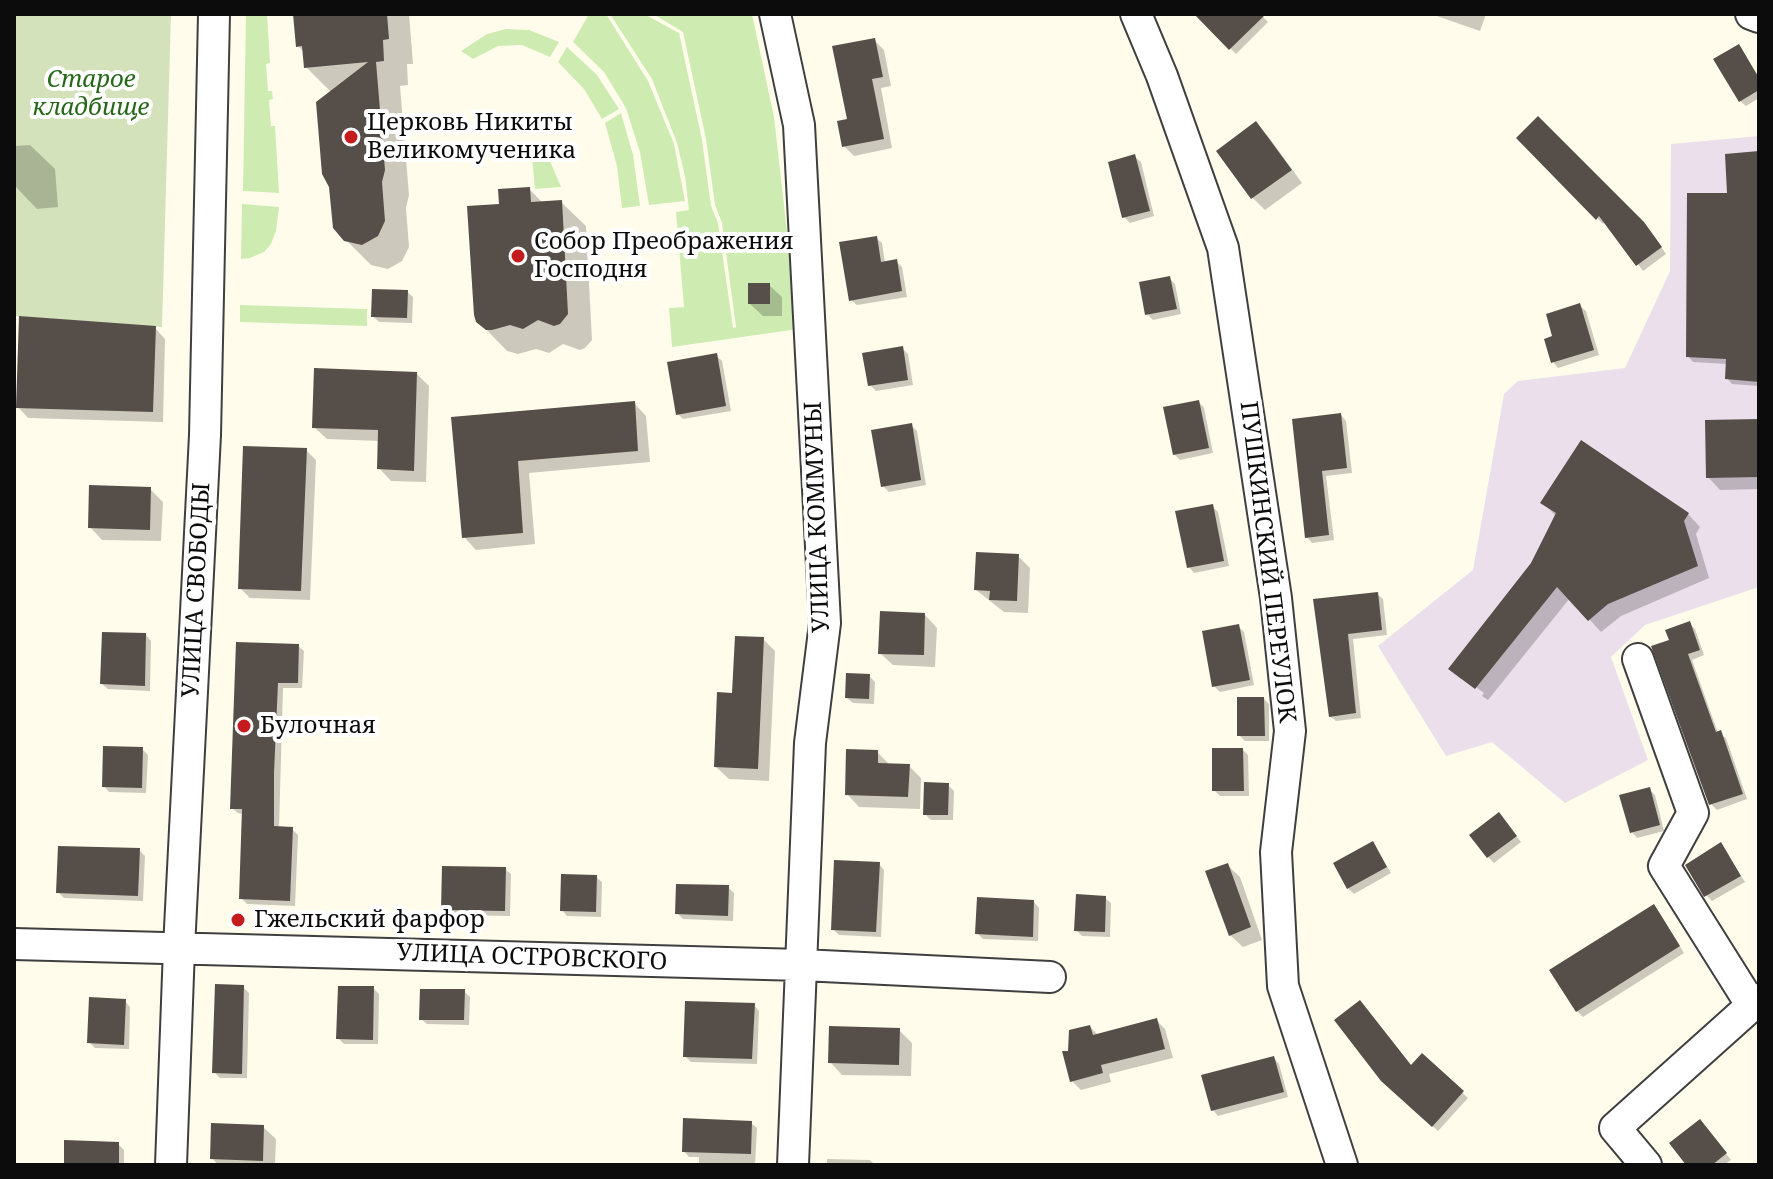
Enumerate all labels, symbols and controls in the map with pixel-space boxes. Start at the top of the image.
park label: Старое кладбище [33,66,149,122]
place label: Церковь Никиты Великомученика [367,109,576,165]
marker: Церковь Никиты Великомученика [342,128,360,146]
place label: Собор Преображения Господня [534,228,794,284]
marker: Собор Преображения Господня [509,247,527,265]
street label: ПУШКИНСКИЙ ПЕРЕУЛОК [1233,400,1301,724]
street label: УЛИЦА КОММУНЫ [800,401,836,633]
street label: УЛИЦА СВОБОДЫ [177,482,217,698]
place label: Булочная [260,712,376,740]
marker: Булочная [235,717,253,735]
place label: Гжельский фарфор [254,906,485,934]
marker: Гжельский фарфор [229,911,247,929]
street label: УЛИЦА ОСТРОВСКОГО [396,939,668,977]

